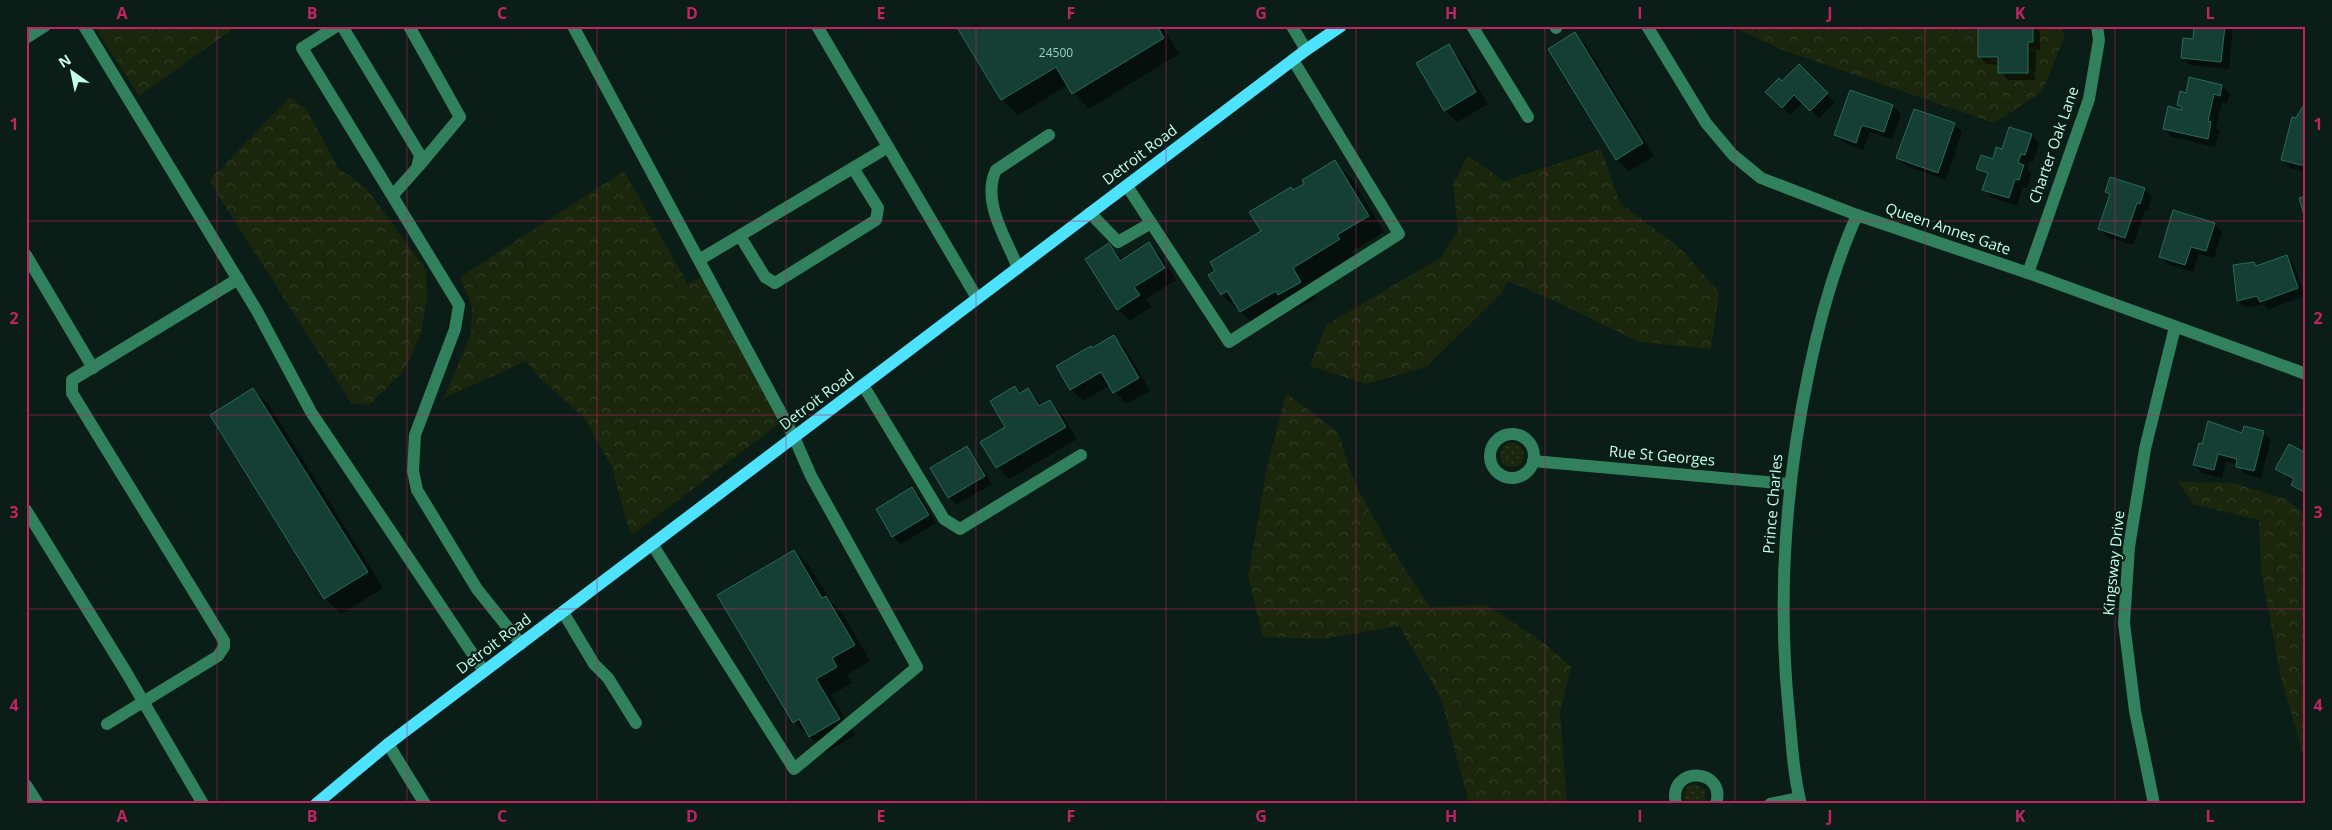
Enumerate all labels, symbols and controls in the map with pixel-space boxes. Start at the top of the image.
text: A [116,2,128,24]
text: B [307,2,317,24]
text: C [497,2,507,24]
text: D [686,2,698,24]
text: E [877,2,886,24]
text: F [1067,2,1075,24]
text: G [1255,2,1267,24]
text: H [1445,2,1457,24]
text: I [1637,2,1643,24]
text: J [1825,2,1833,24]
text: K [2015,2,2026,24]
text: L [2205,2,2215,24]
house number: 24500 [1039,44,1073,61]
north arrow [48,48,98,98]
text: N [55,50,75,72]
street label: Charter Oak Lane [2024,84,2082,206]
text: 1 [9,113,19,135]
text: 1 [2313,113,2323,135]
street label: Detroit Road [1098,120,1181,189]
street label: Queen Annes Gate [1883,197,2014,259]
text: 2 [9,307,19,329]
text: 2 [2313,307,2323,329]
street label: Detroit Road [775,365,858,434]
street label: Rue St Georges [1608,440,1716,470]
street label: Prince Charles [1758,453,1786,555]
text: 3 [9,501,19,523]
text: 3 [2313,501,2323,523]
street label: Kingsway Drive [2098,509,2128,616]
street label: Detroit Road [452,609,535,678]
text: 4 [9,694,19,716]
text: 4 [2313,694,2323,716]
text: A [116,805,128,827]
text: B [307,805,317,827]
text: C [497,805,507,827]
text: D [686,805,698,827]
text: E [877,805,886,827]
text: F [1067,805,1075,827]
text: G [1255,805,1267,827]
text: H [1445,805,1457,827]
text: I [1637,805,1643,827]
text: J [1825,805,1833,827]
text: K [2015,805,2026,827]
text: L [2205,805,2215,827]

